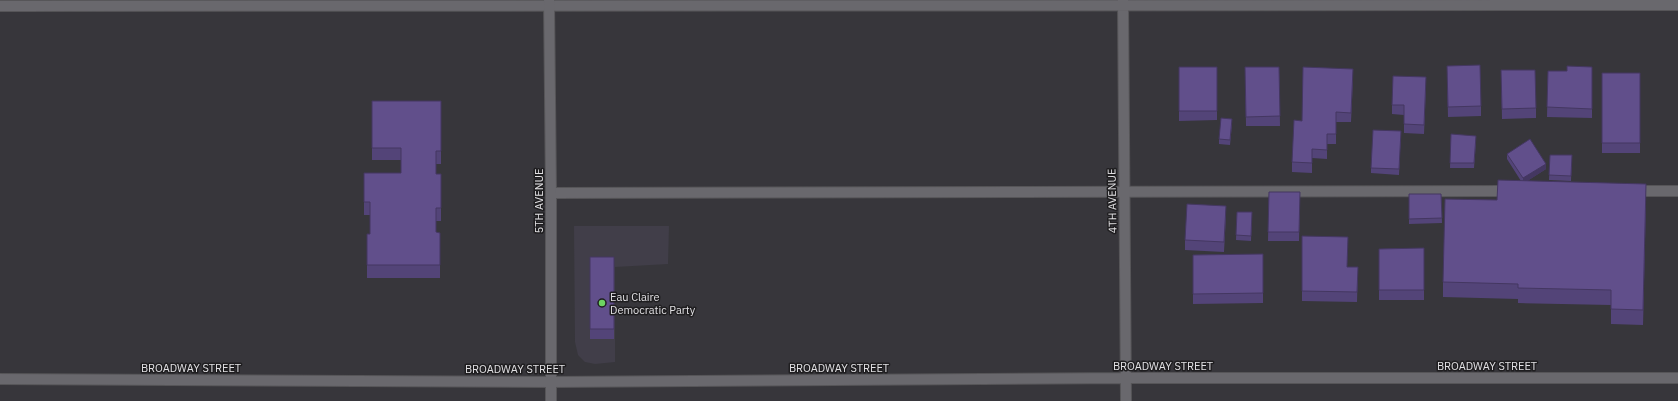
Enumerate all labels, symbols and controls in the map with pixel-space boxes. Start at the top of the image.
street label: 5TH AVENUE [532,169,546,233]
street label: 4TH AVENUE [1104,169,1120,233]
place label: Eau Claire Democratic Party [610,290,696,317]
marker: Eau Claire Democratic Party [597,298,607,308]
street label: BROADWAY STREET [1113,359,1214,373]
street label: BROADWAY STREET [1437,359,1538,373]
street label: BROADWAY STREET [141,361,242,375]
street label: BROADWAY STREET [789,361,890,375]
street label: BROADWAY STREET [465,362,566,376]

